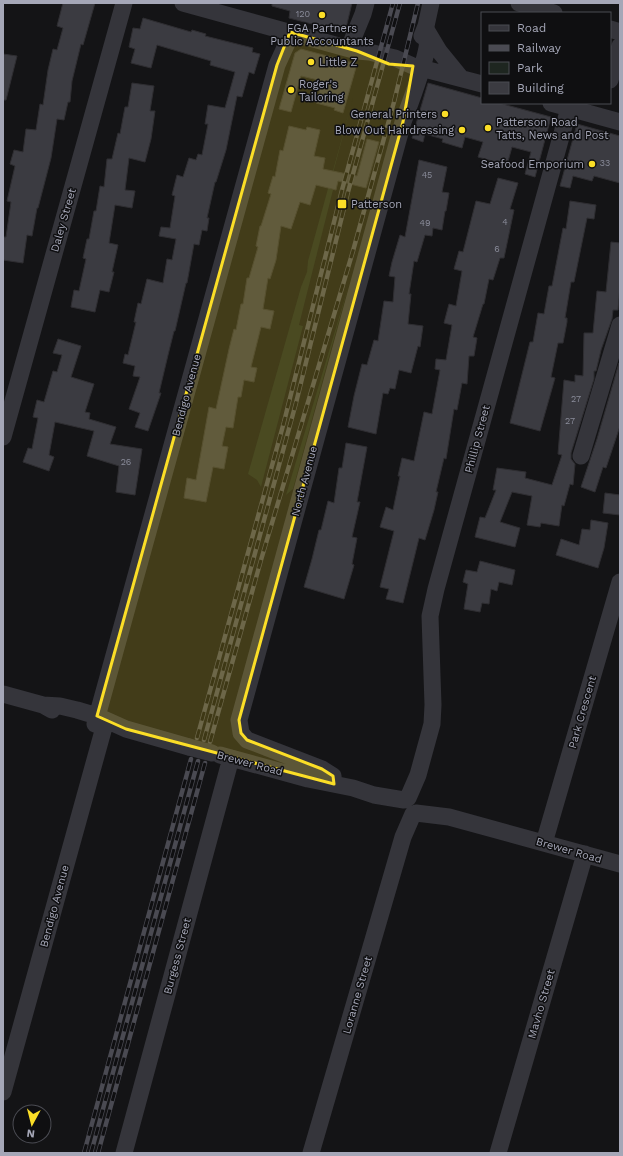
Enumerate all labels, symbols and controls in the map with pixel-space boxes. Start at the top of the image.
house number: 120 [296,9,311,19]
marker: FGA Partners Public Accountants [317,10,327,20]
legend [481,12,611,104]
text: Road [517,21,546,35]
place label: FGA Partners Public Accountants [270,22,374,48]
text: Railway [517,41,562,55]
place label: Little Z [319,56,357,69]
marker: Little Z [306,57,316,67]
text: Park [517,61,543,75]
place label: Roger's Tailoring [299,78,344,104]
text: Building [517,81,564,95]
marker: Roger's Tailoring [286,85,296,95]
place label: General Printers [350,108,437,121]
marker: General Printers [440,109,450,119]
place label: Patterson Road Tatts, News and Post [496,116,609,142]
marker: Patterson Road Tatts, News and Post [483,123,493,133]
place label: Blow Out Hairdressing [335,124,454,137]
marker: Blow Out Hairdressing [457,125,467,135]
place label: Seafood Emporium [481,158,584,171]
house number: 33 [600,158,610,168]
marker: Seafood Emporium [587,159,597,169]
house number: 45 [422,170,432,180]
street label: Daley Street [48,186,79,254]
marker: Patterson [336,198,348,210]
place label: Patterson [351,198,402,211]
house number: 4 [502,217,508,227]
house number: 49 [419,218,431,228]
house number: 6 [494,244,500,254]
street label: Bendigo Avenue [169,352,204,438]
house number: 27 [571,394,581,404]
street label: Phillip Street [462,403,493,475]
house number: 27 [565,416,575,426]
street label: North Avenue [289,444,320,518]
house number: 26 [121,457,131,467]
street label: Park Crescent [566,674,599,750]
street label: Brewer Road [215,748,284,779]
street label: Brewer Road [534,835,603,866]
street label: Bendigo Avenue [37,863,72,949]
street label: Burgess Street [161,916,194,996]
street label: Loranne Street [340,954,375,1036]
street label: Mavho Street [525,968,558,1040]
north arrow [12,1104,52,1144]
text: N [26,1126,36,1140]

